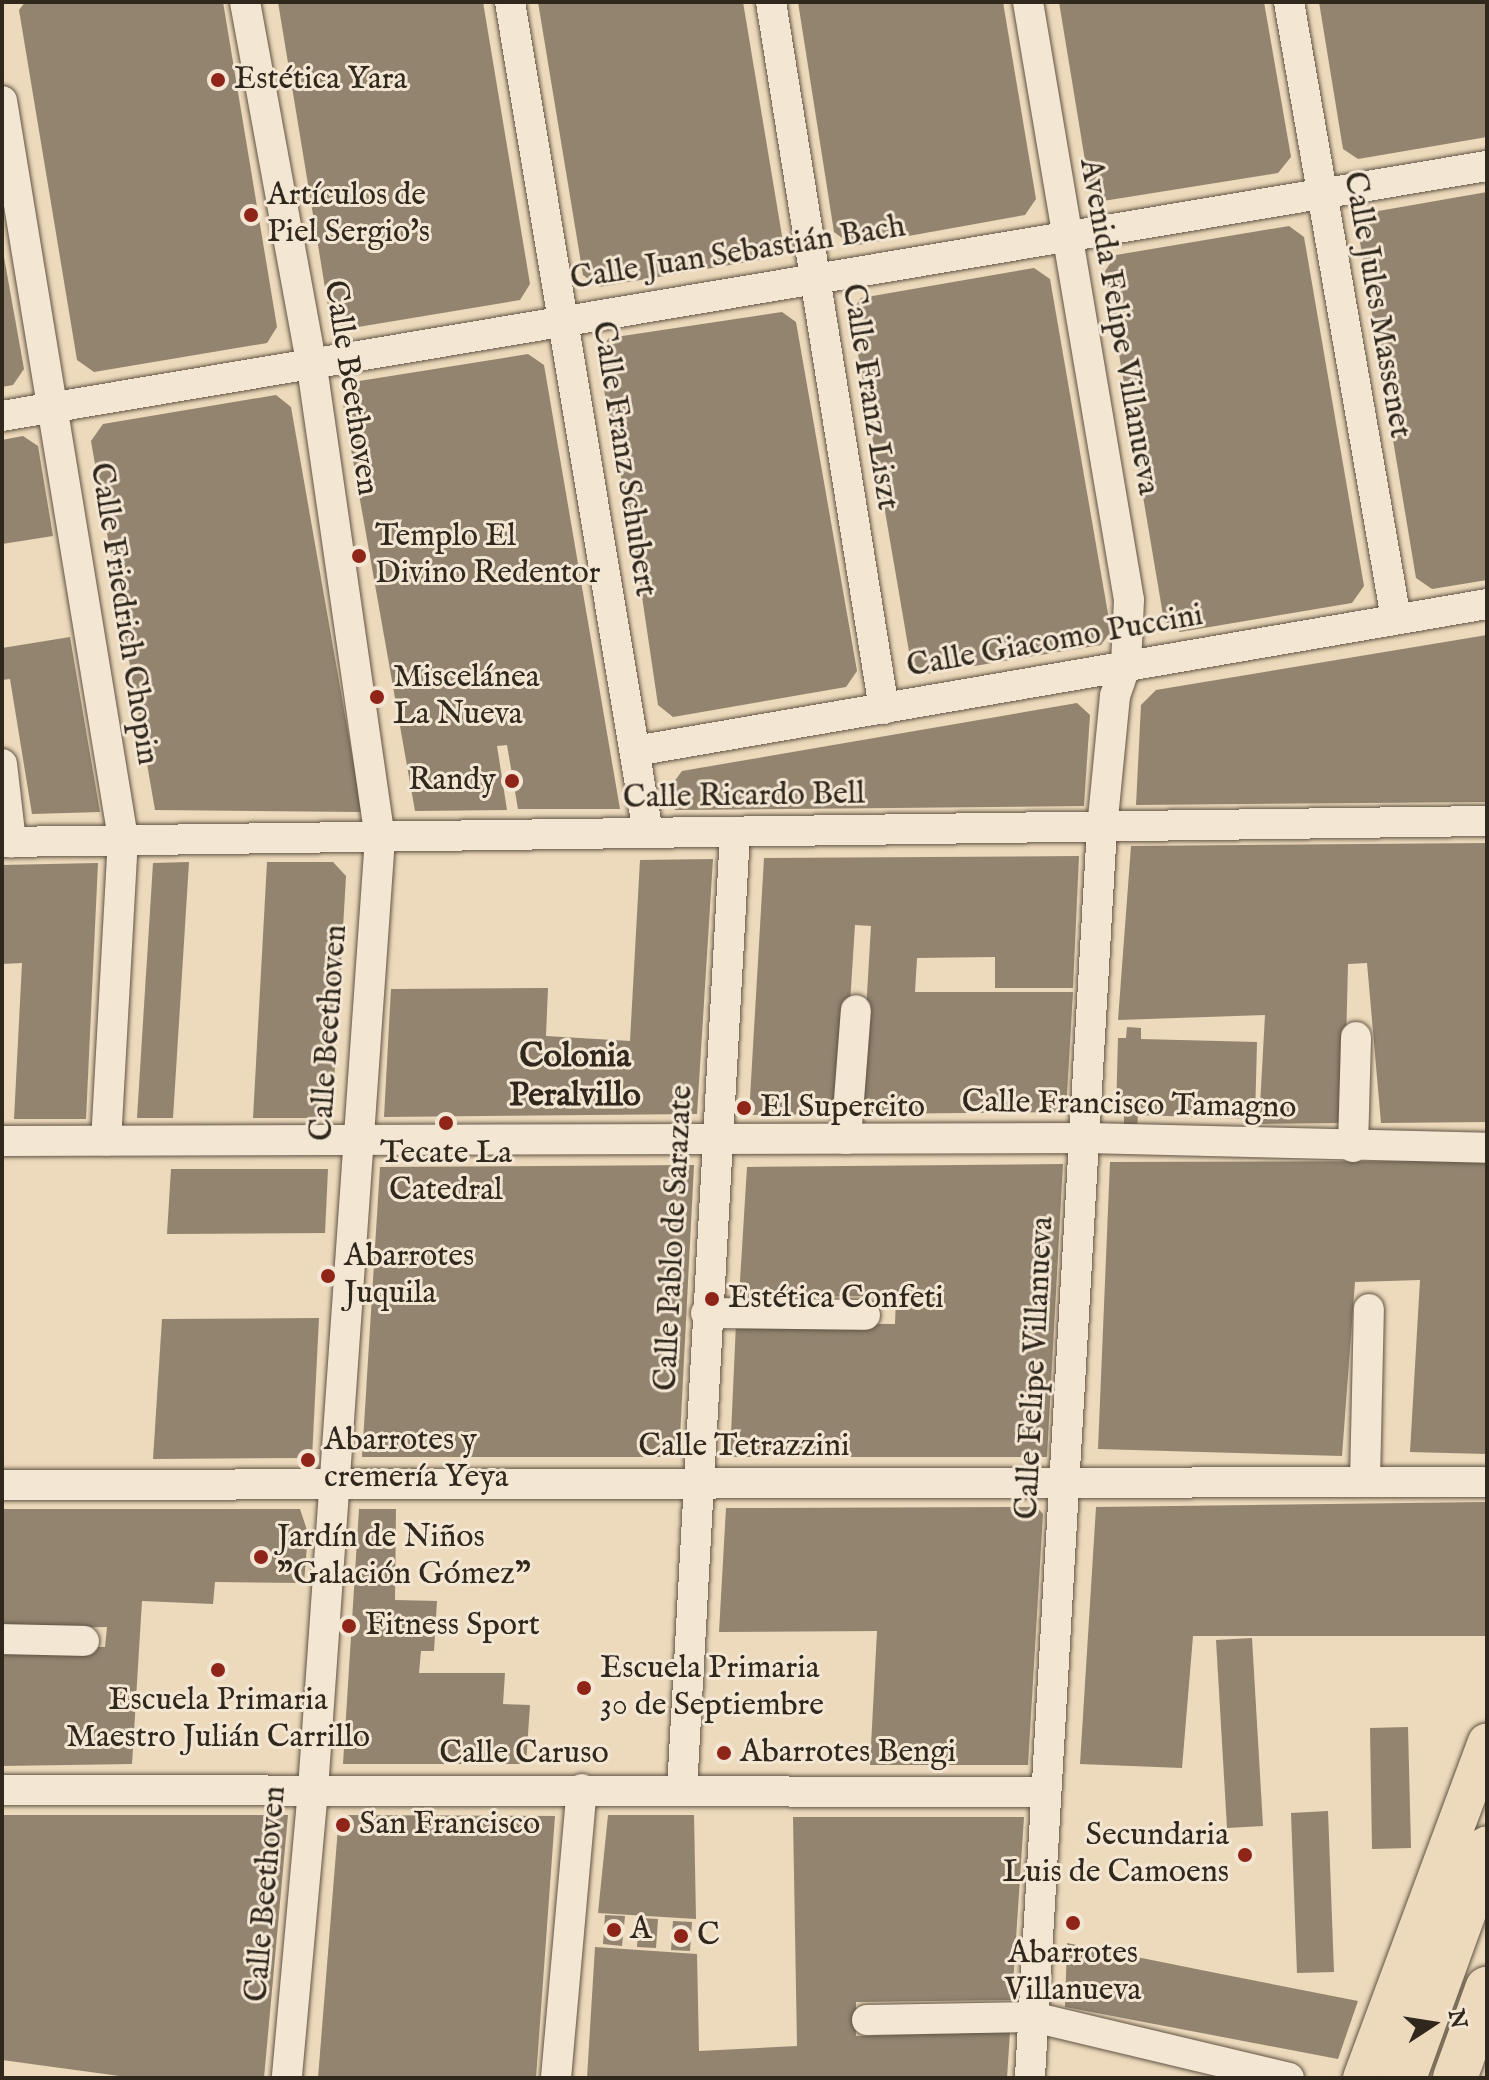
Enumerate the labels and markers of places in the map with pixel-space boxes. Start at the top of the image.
place label: Estética Yara [234,61,407,99]
marker: Estética Yara [209,71,227,89]
place label: Artículos de Piel Sergio's [267,178,430,253]
marker: Artículos de Piel Sergio's [242,206,260,224]
place label: Templo El Divino Redentor [375,519,600,594]
marker: Templo El Divino Redentor [350,547,368,565]
place label: Miscelánea La Nueva [393,660,539,735]
marker: Miscelánea La Nueva [368,688,386,706]
place label: Randy [408,762,496,800]
marker: Randy [503,772,521,790]
place label: El Supercito [760,1089,925,1127]
marker: El Supercito [735,1099,753,1117]
marker: Tecate La Catedral [437,1114,455,1132]
place label: Tecate La Catedral [380,1136,512,1211]
place label: Abarrotes Juquila [344,1239,474,1314]
marker: Abarrotes Juquila [319,1267,337,1285]
place label: Estética Confeti [728,1280,944,1318]
marker: Estética Confeti [703,1290,721,1308]
place label: Abarrotes y cremería Yeya [324,1423,508,1498]
marker: Abarrotes y cremería Yeya [299,1451,317,1469]
place label: Jardín de Niños "Galación Gómez" [277,1520,531,1595]
marker: Jardín de Niños "Galación Gómez" [252,1548,270,1566]
place label: Fitness Sport [365,1607,540,1645]
marker: Fitness Sport [340,1617,358,1635]
place label: Escuela Primaria 30 de Septiembre [600,1651,824,1726]
marker: Escuela Primaria Maestro Julián Carrillo [209,1661,227,1679]
marker: Escuela Primaria 30 de Septiembre [575,1679,593,1697]
place label: Escuela Primaria Maestro Julián Carrillo [66,1683,370,1758]
place label: Abarrotes Bengi [740,1734,956,1772]
marker: Abarrotes Bengi [715,1744,733,1762]
place label: San Francisco [359,1806,540,1844]
marker: San Francisco [334,1816,352,1834]
place label: Secundaria Luis de Camoens [1003,1818,1229,1893]
marker: Secundaria Luis de Camoens [1236,1846,1254,1864]
place label: A [630,1911,652,1949]
marker: Abarrotes Villanueva [1064,1914,1082,1932]
place label: C [697,1917,720,1955]
marker: A [605,1921,623,1939]
marker: C [672,1927,690,1945]
place label: Abarrotes Villanueva [1005,1936,1141,2011]

